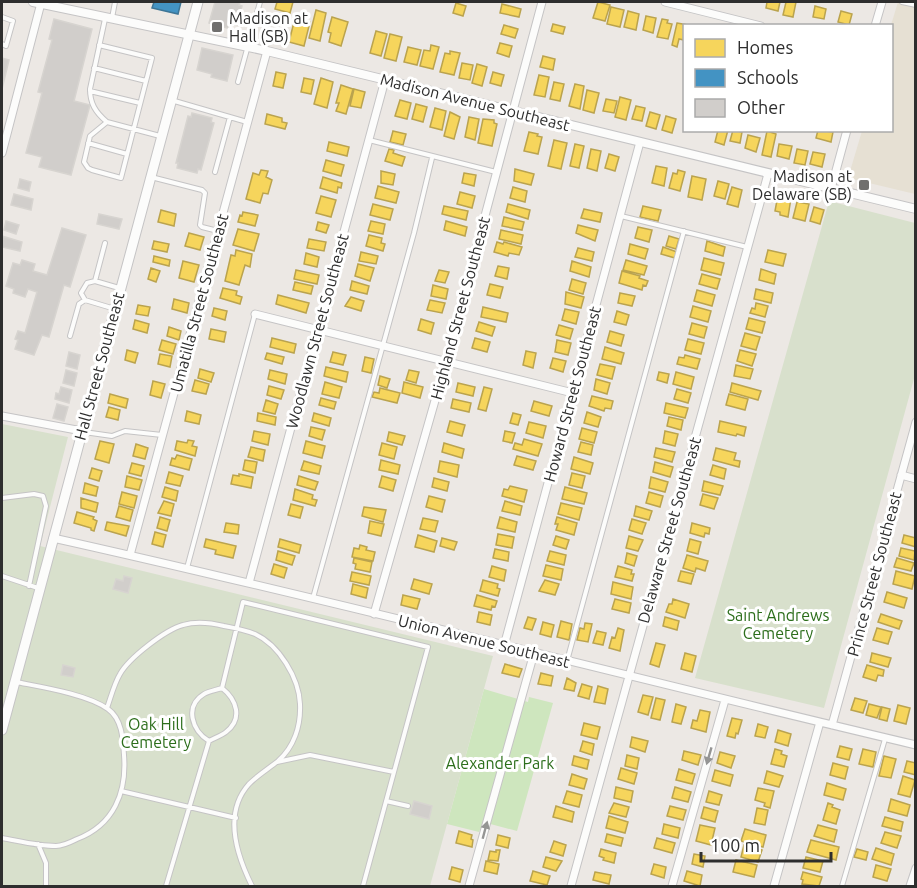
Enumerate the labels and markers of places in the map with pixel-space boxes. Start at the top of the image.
place label: Madison at Hall (SB) [229,9,309,46]
marker: Madison at Hall (SB) [210,20,224,34]
place label: Madison at Delaware (SB) [752,167,853,204]
marker: Madison at Delaware (SB) [857,178,871,192]

